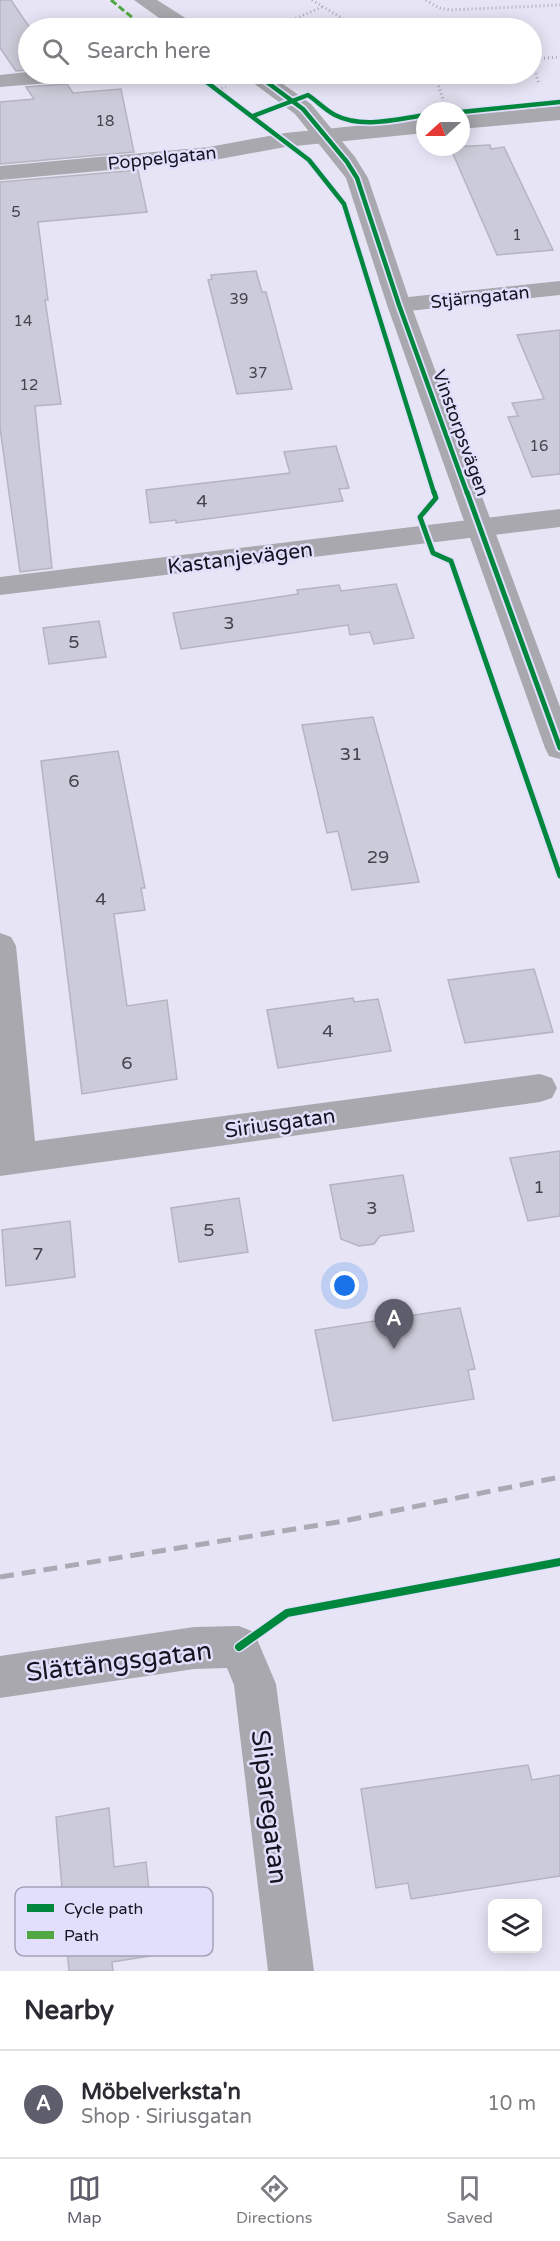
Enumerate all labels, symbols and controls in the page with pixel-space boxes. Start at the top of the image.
search box [18,18,542,84]
icon: search [39,35,72,68]
text: Search here [87,38,211,64]
north arrow [416,102,470,156]
house number: 18 [96,112,114,130]
street label: Poppelgatan [106,141,218,175]
house number: 5 [11,203,21,221]
house number: 1 [512,226,522,244]
street label: Stjärngatan [429,281,531,313]
house number: 39 [230,290,248,308]
house number: 14 [14,312,32,330]
house number: 37 [249,364,267,382]
street label: Vinstorpsvägen [428,367,494,499]
house number: 12 [20,376,38,394]
house number: 16 [530,437,548,455]
house number: 4 [196,490,208,512]
street label: Kastanjevägen [166,537,314,580]
house number: 3 [223,612,235,634]
house number: 5 [68,631,80,653]
house number: 31 [340,743,362,765]
house number: 6 [68,770,80,792]
house number: 29 [367,846,389,868]
house number: 4 [95,888,107,910]
house number: 4 [322,1020,334,1042]
house number: 6 [121,1052,133,1074]
street label: Siriusgatan [223,1103,337,1144]
house number: 1 [533,1176,545,1198]
house number: 3 [366,1197,378,1219]
house number: 5 [203,1219,215,1241]
house number: 7 [32,1243,44,1265]
your location [330,1271,359,1300]
pin: A [374,1300,414,1349]
street label: Slättängsgatan [24,1635,214,1688]
street label: Sliparegatan [245,1728,294,1886]
legend [15,1887,213,1956]
text: Cycle path [64,1899,143,1919]
map controls [488,1899,542,1953]
button: layers [488,1899,542,1953]
text: Path [64,1926,99,1946]
text: Nearby [24,1995,114,2026]
text: Möbelverksta'n [81,2079,241,2105]
text: A [36,2092,51,2116]
text: 10 m [487,2092,536,2116]
text: Shop · Siriusgatan [81,2105,252,2129]
tab: Map [67,2172,102,2228]
tab: Directions [236,2172,312,2228]
tab: Saved [447,2172,493,2228]

